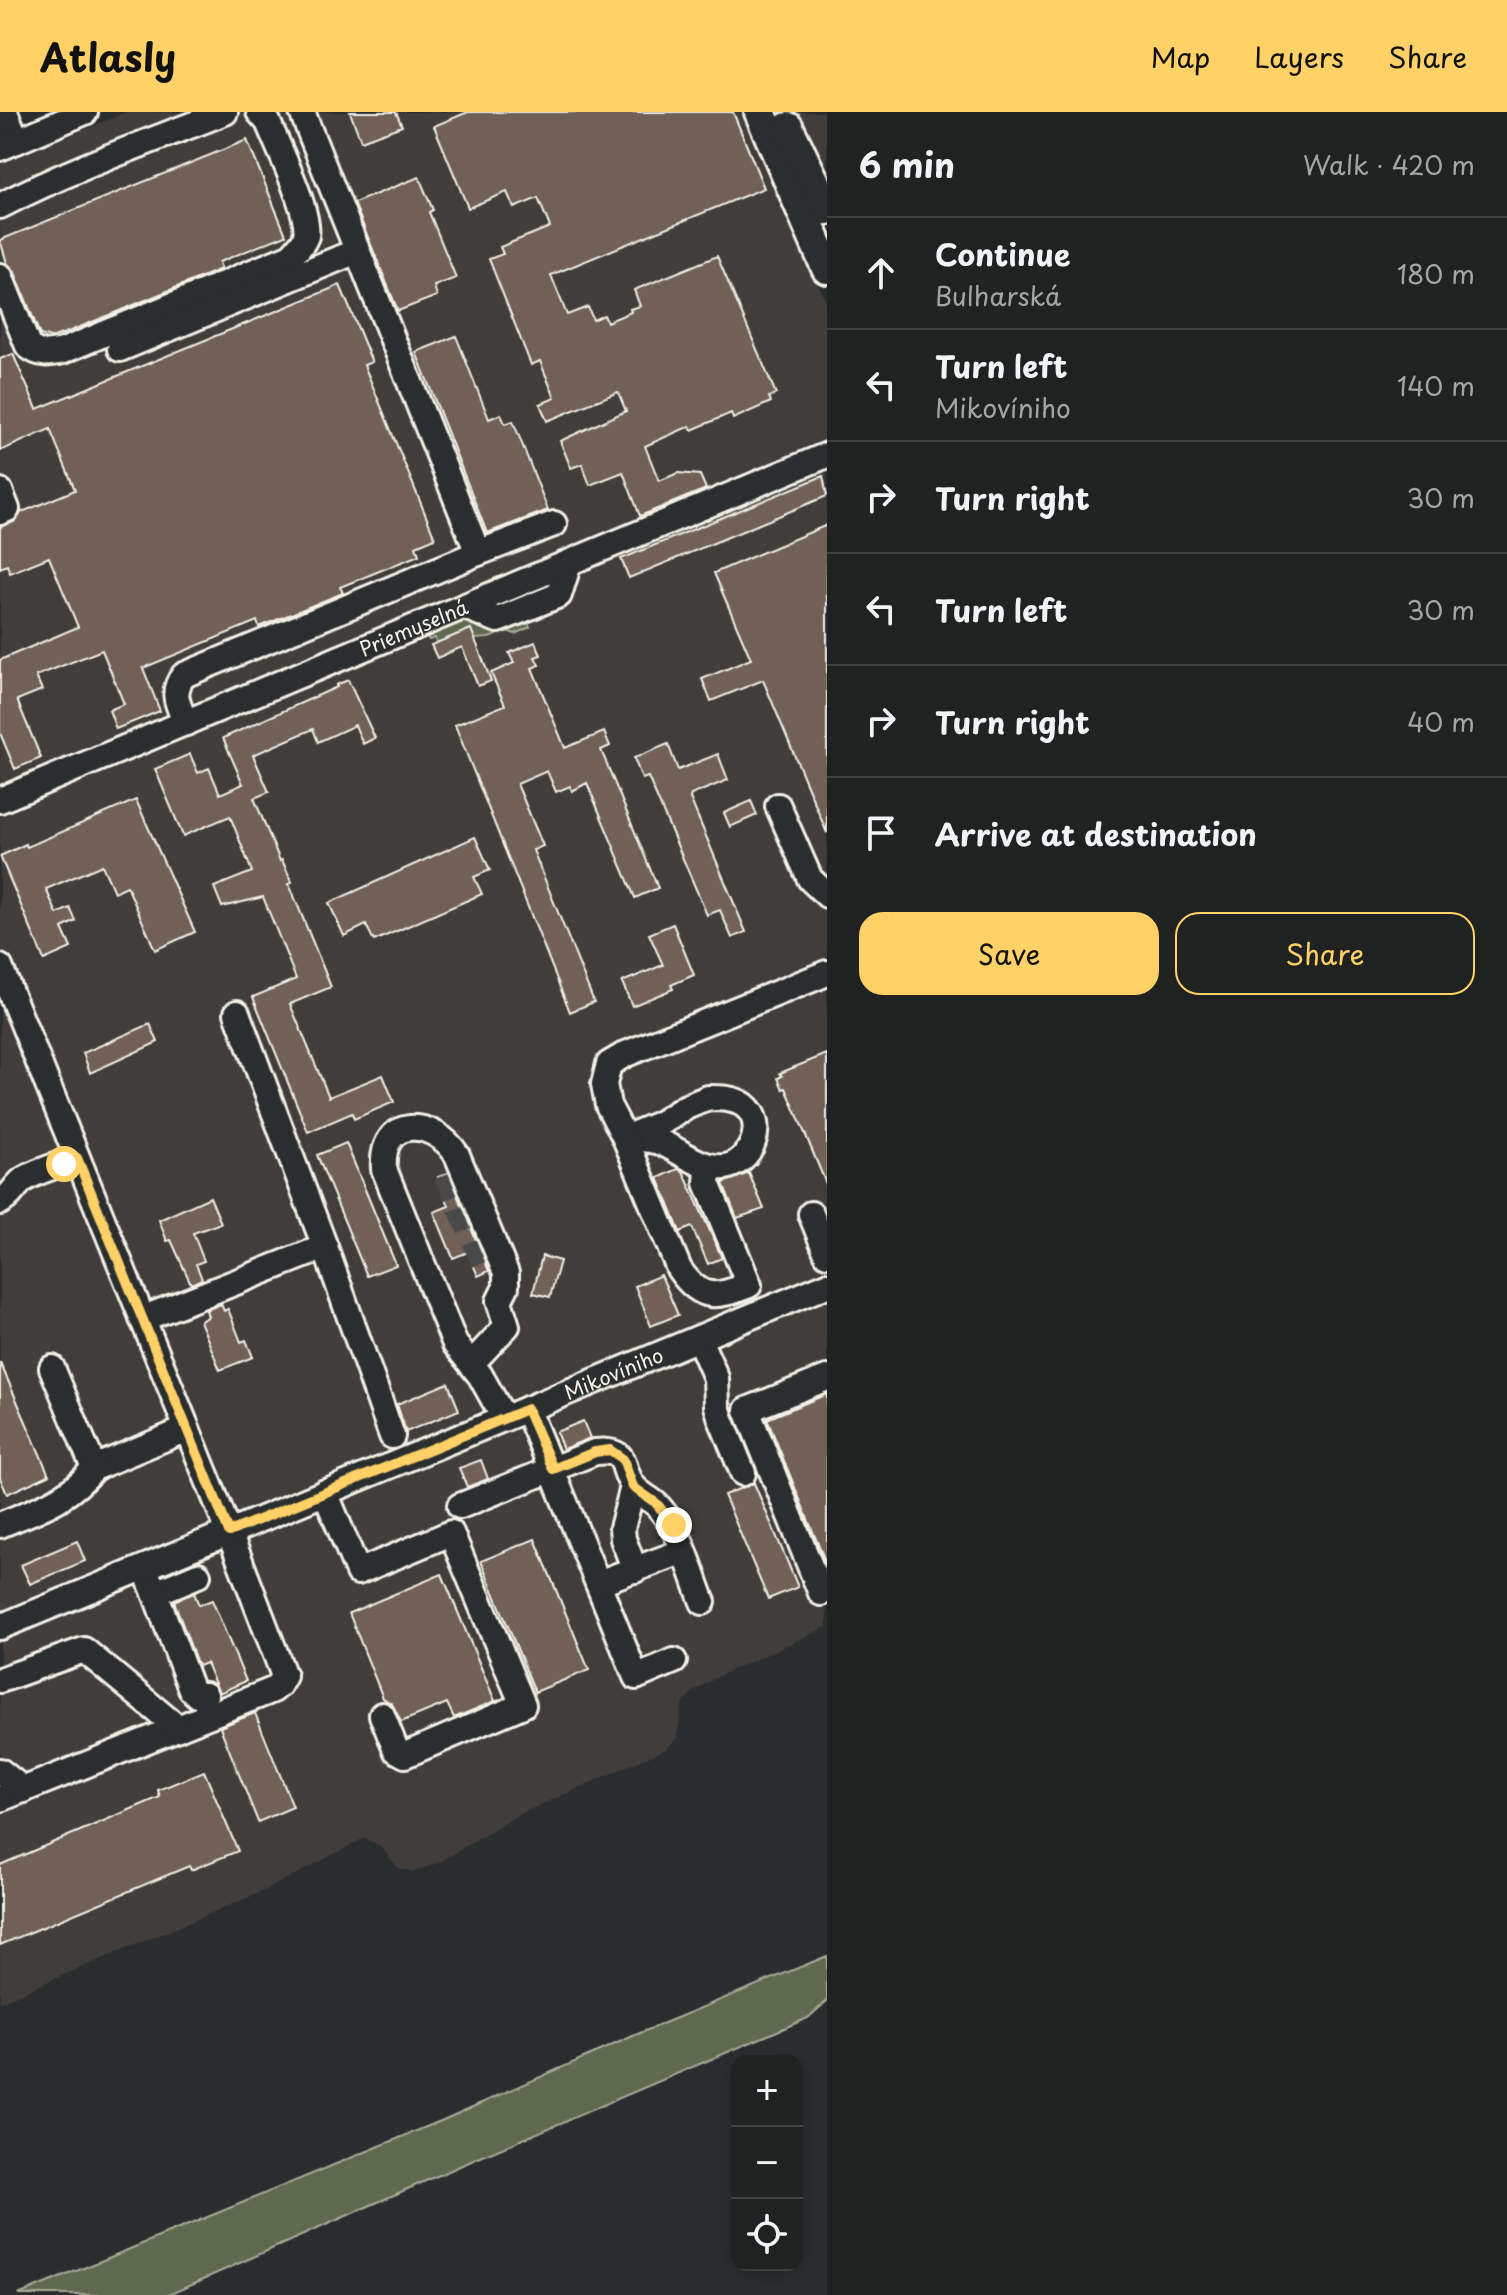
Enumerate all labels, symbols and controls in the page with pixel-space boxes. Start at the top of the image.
text: Atlasly [40,28,176,85]
text: Map [1150,35,1210,78]
text: Layers [1254,35,1344,78]
text: Share [1388,35,1467,78]
text: 6 min [859,138,955,190]
text: Walk · 420 m [1303,145,1475,184]
text: Continue [935,231,1070,276]
icon: ahead [859,251,903,295]
text: 180 m [1397,254,1475,293]
text: Bulharská [935,276,1061,315]
text: Turn left [935,343,1067,388]
icon: left [859,363,903,407]
text: 140 m [1397,366,1475,405]
text: Mikovíniho [935,388,1071,427]
icon: right [859,475,903,519]
text: Turn right [935,475,1090,520]
text: 30 m [1407,478,1475,517]
icon: left [859,587,903,631]
text: Turn left [935,587,1067,632]
text: 30 m [1407,590,1475,629]
street label: Priemyselná [355,591,473,664]
icon: right [859,699,903,743]
text: Turn right [935,699,1090,744]
text: 40 m [1407,702,1475,741]
icon: arrive [859,811,903,855]
text: Arrive at destination [935,811,1257,856]
button: Save [859,912,1159,995]
button: Share [1175,912,1475,995]
route start [46,1146,82,1182]
street label: Mikovíniho [560,1339,668,1407]
route end [656,1507,692,1543]
map controls [731,2055,803,2271]
button: + [731,2055,803,2127]
button: − [731,2127,803,2199]
button: locate [731,2199,803,2271]

